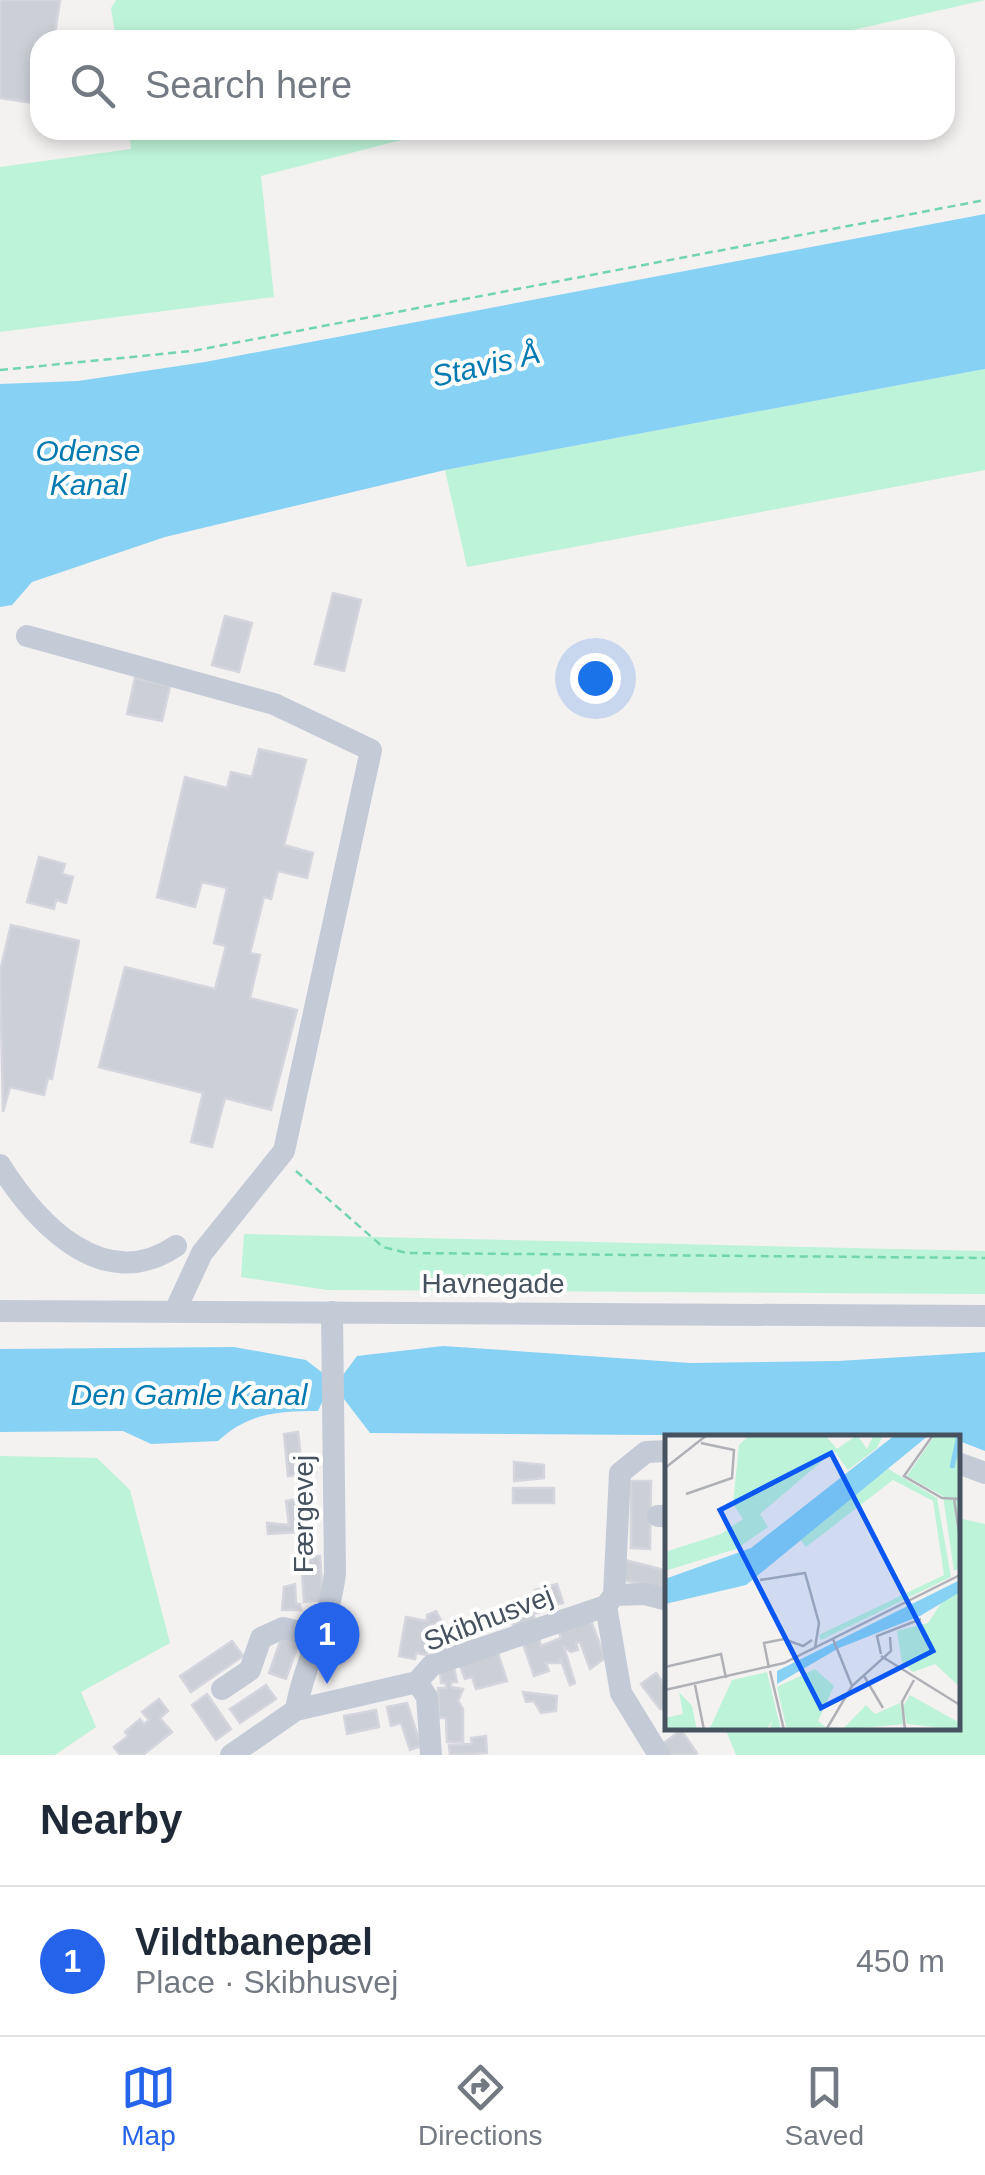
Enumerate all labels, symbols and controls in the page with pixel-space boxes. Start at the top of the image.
search box [30,30,955,140]
icon: search [65,58,120,113]
text: Search here [145,64,352,106]
water label: Stavis Å [429,336,543,393]
water label: Odense Kanal [35,434,141,501]
your location [570,653,621,704]
street label: Havnegade [421,1268,565,1299]
water label: Den Gamle Kanal [71,1378,309,1411]
inset map [665,1435,960,1730]
street label: Færgevej [288,1455,319,1573]
street label: Skibhusvej [419,1580,557,1657]
pin: 1 [294,1602,360,1684]
text: Nearby [40,1796,182,1843]
text: Vildtbanepæl [135,1921,373,1963]
text: 1 [64,1943,81,1979]
text: 450 m [856,1943,945,1979]
text: Place · Skibhusvej [135,1964,398,2000]
tab: Map [121,2060,176,2152]
tab: Directions [418,2060,543,2152]
tab: Saved [785,2060,864,2152]

